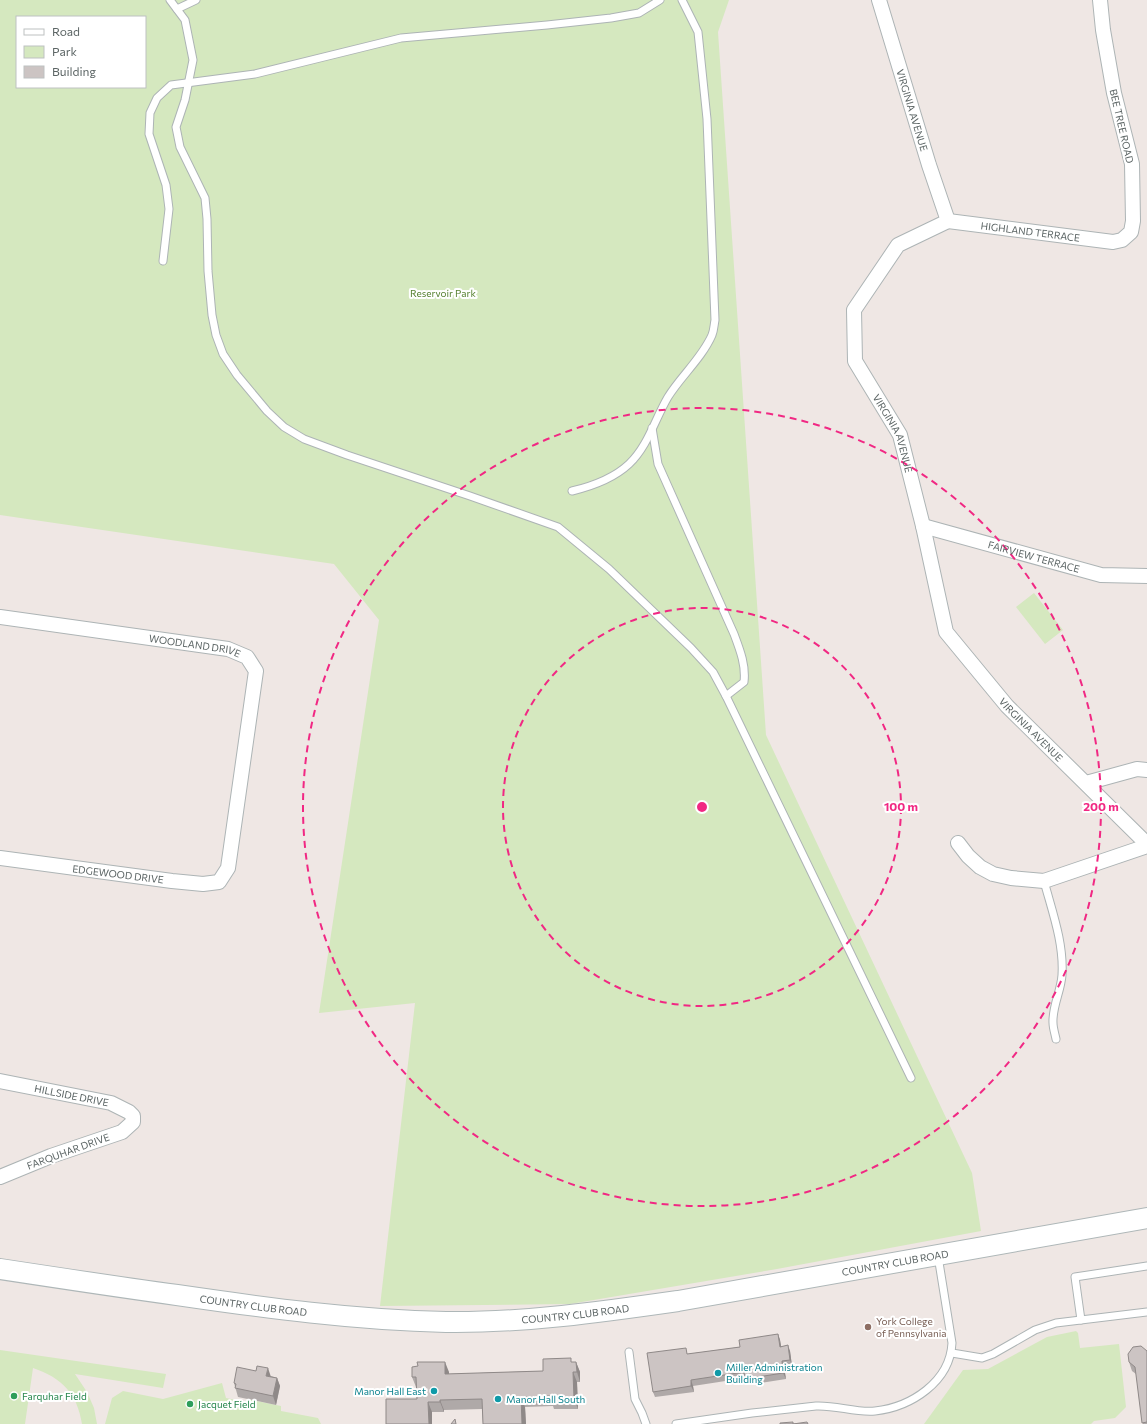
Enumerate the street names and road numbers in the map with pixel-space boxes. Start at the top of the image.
street label: VIRGINIA AVENUE [894,67,930,153]
street label: BEE TREE ROAD [1108,88,1136,164]
street label: HIGHLAND TERRACE [980,219,1081,244]
street label: VIRGINIA AVENUE [871,392,915,474]
street label: FAIRVIEW TERRACE [987,538,1081,575]
street label: WOODLAND DRIVE [148,632,243,660]
street label: VIRGINIA AVENUE [997,695,1066,764]
street label: EDGEWOOD DRIVE [72,862,164,886]
street label: HILLSIDE DRIVE [33,1082,110,1108]
street label: FARQUHAR DRIVE [25,1130,111,1172]
street label: COUNTRY CLUB ROAD [841,1247,949,1278]
street label: COUNTRY CLUB ROAD [199,1292,308,1318]
street label: COUNTRY CLUB ROAD [521,1302,630,1326]

